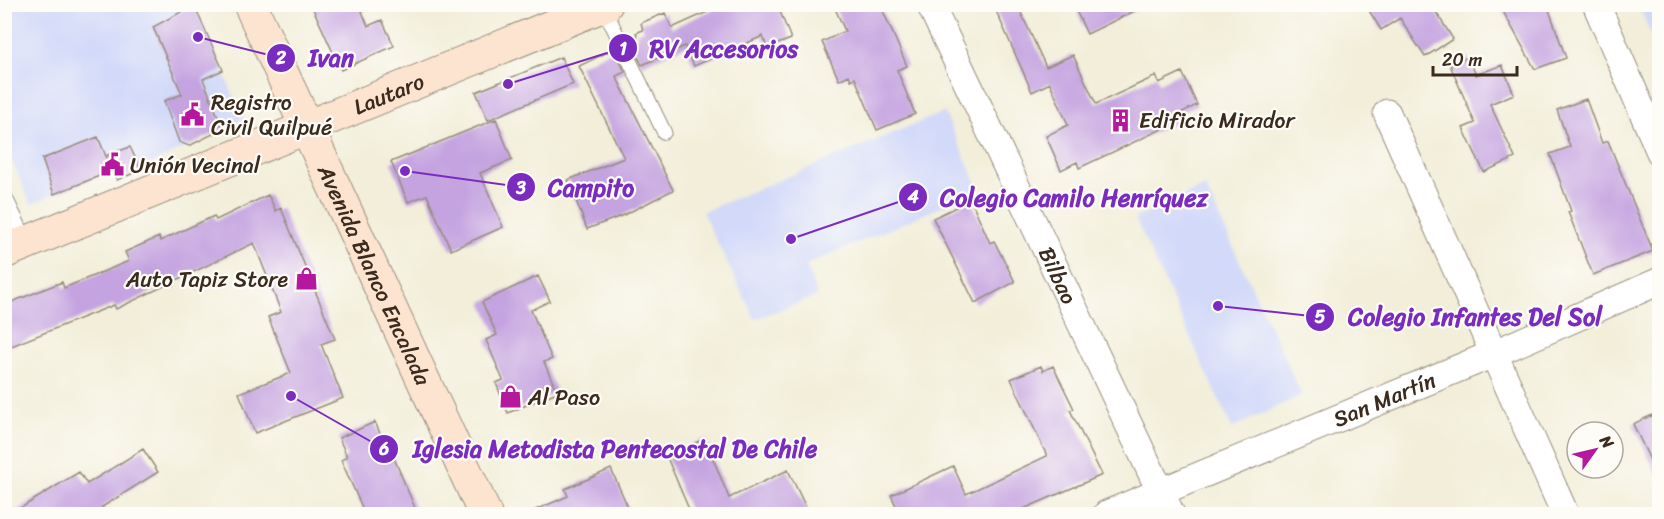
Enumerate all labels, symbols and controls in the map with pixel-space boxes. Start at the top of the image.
callout: RV Accesorios [608,27,811,69]
text: RV Accesorios [649,28,799,70]
text: 1 [619,33,627,65]
callout: Ivan [266,37,366,79]
text: Ivan [306,37,354,79]
scale bar [1433,39,1517,77]
text: 2 [275,42,287,74]
text: 20 m [1442,44,1482,76]
street label: Lautaro [347,61,430,126]
place label: Registro Civil Quilpué [211,83,332,147]
place label: Edificio Mirador [1139,101,1296,140]
public building icon: Registro Civil Quilpué [180,102,206,128]
building icon: Edificio Mirador [1108,107,1134,133]
place label: Unión Vecinal [130,146,261,185]
public building icon: Unión Vecinal [99,152,125,178]
street label: Avenida Blanco Encalada [306,157,443,392]
callout: Campito [506,166,646,208]
text: Campito [547,167,634,209]
text: 3 [515,172,526,204]
callout: Colegio Camilo Henríquez [898,176,1219,218]
text: Colegio Camilo Henríquez [939,177,1210,219]
text: 4 [906,181,919,213]
street label: Bilbao [1028,240,1089,311]
place label: Auto Tapiz Store [125,260,288,299]
shop icon: Auto Tapiz Store [293,266,319,292]
callout: Colegio Infantes Del Sol [1305,296,1615,338]
text: Colegio Infantes Del Sol [1347,296,1603,338]
text: 5 [1315,301,1326,333]
street label: San Martín [1327,360,1442,438]
place label: Al Paso [527,378,600,417]
shop icon: Al Paso [497,384,523,410]
north arrow [1565,420,1625,480]
callout: Iglesia Metodista Pentecostal De Chile [369,428,831,470]
text: Iglesia Metodista Pentecostal De Chile [411,428,818,470]
text: N [1591,428,1623,455]
text: 6 [378,433,389,465]

